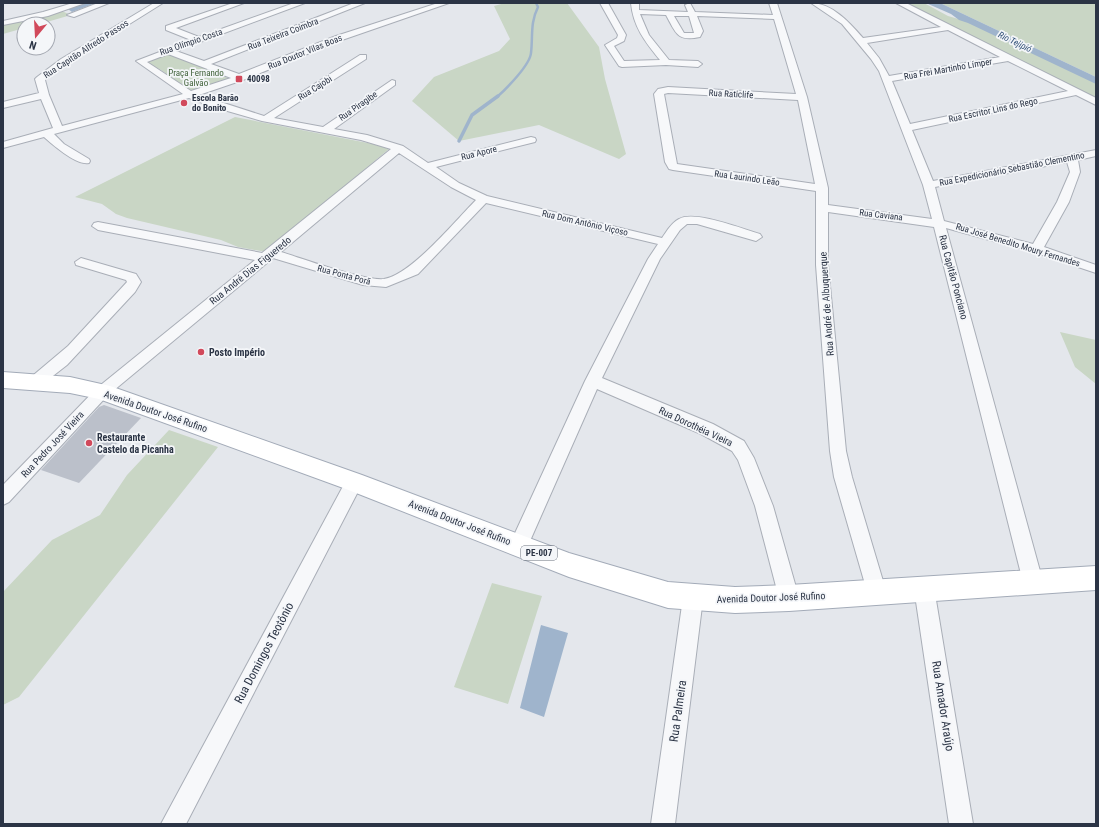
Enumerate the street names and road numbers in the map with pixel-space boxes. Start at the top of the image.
street label: Rua Teixeira Coimbra [246,16,320,52]
street label: Rua Capitão Alfredo Passos [42,18,130,80]
street label: Rua Olímpio Costa [158,27,224,57]
street label: Rua Doutor Vilas Boas [267,33,343,71]
street label: Rua Frei Martinho Límper [903,56,993,82]
street label: Rua Cajobi [296,74,334,102]
street label: Rua Raticlife [708,88,754,100]
street label: Rua Piragibe [337,89,379,123]
street label: Rua Escritor Lins do Rego [948,96,1039,124]
street label: Rua Apore [460,144,498,162]
street label: Rua Expedicionário Sebastião Clementino [939,150,1086,188]
street label: Rua Laurindo Leão [714,168,781,188]
street label: Rua Caviana [859,207,903,223]
street label: Rua Dom Antônio Viçoso [541,208,629,238]
street label: Rua José Benedito Moury Fernandes [955,221,1081,269]
street label: Rua André Dias Figueredo [207,234,293,307]
street label: Rua Capitão Ponciano [937,234,970,321]
street label: Rua André de Albuquerque [817,251,836,356]
street label: Rua Ponta Porã [316,263,372,287]
street label: Avenida Doutor José Rufino [103,389,209,434]
street label: Rua Dorothéia Vieira [657,404,735,448]
street label: Rua Pedro José Vieira [19,409,86,480]
street label: Avenida Doutor José Rufino [407,498,513,547]
road number: PE-007 [521,546,557,560]
street label: Avenida Doutor José Rufino [717,590,826,605]
street label: Rua Domingos Teotônio [231,600,297,706]
street label: Rua Amador Araújo [929,660,957,752]
street label: Rua Palmeira [667,679,689,743]

